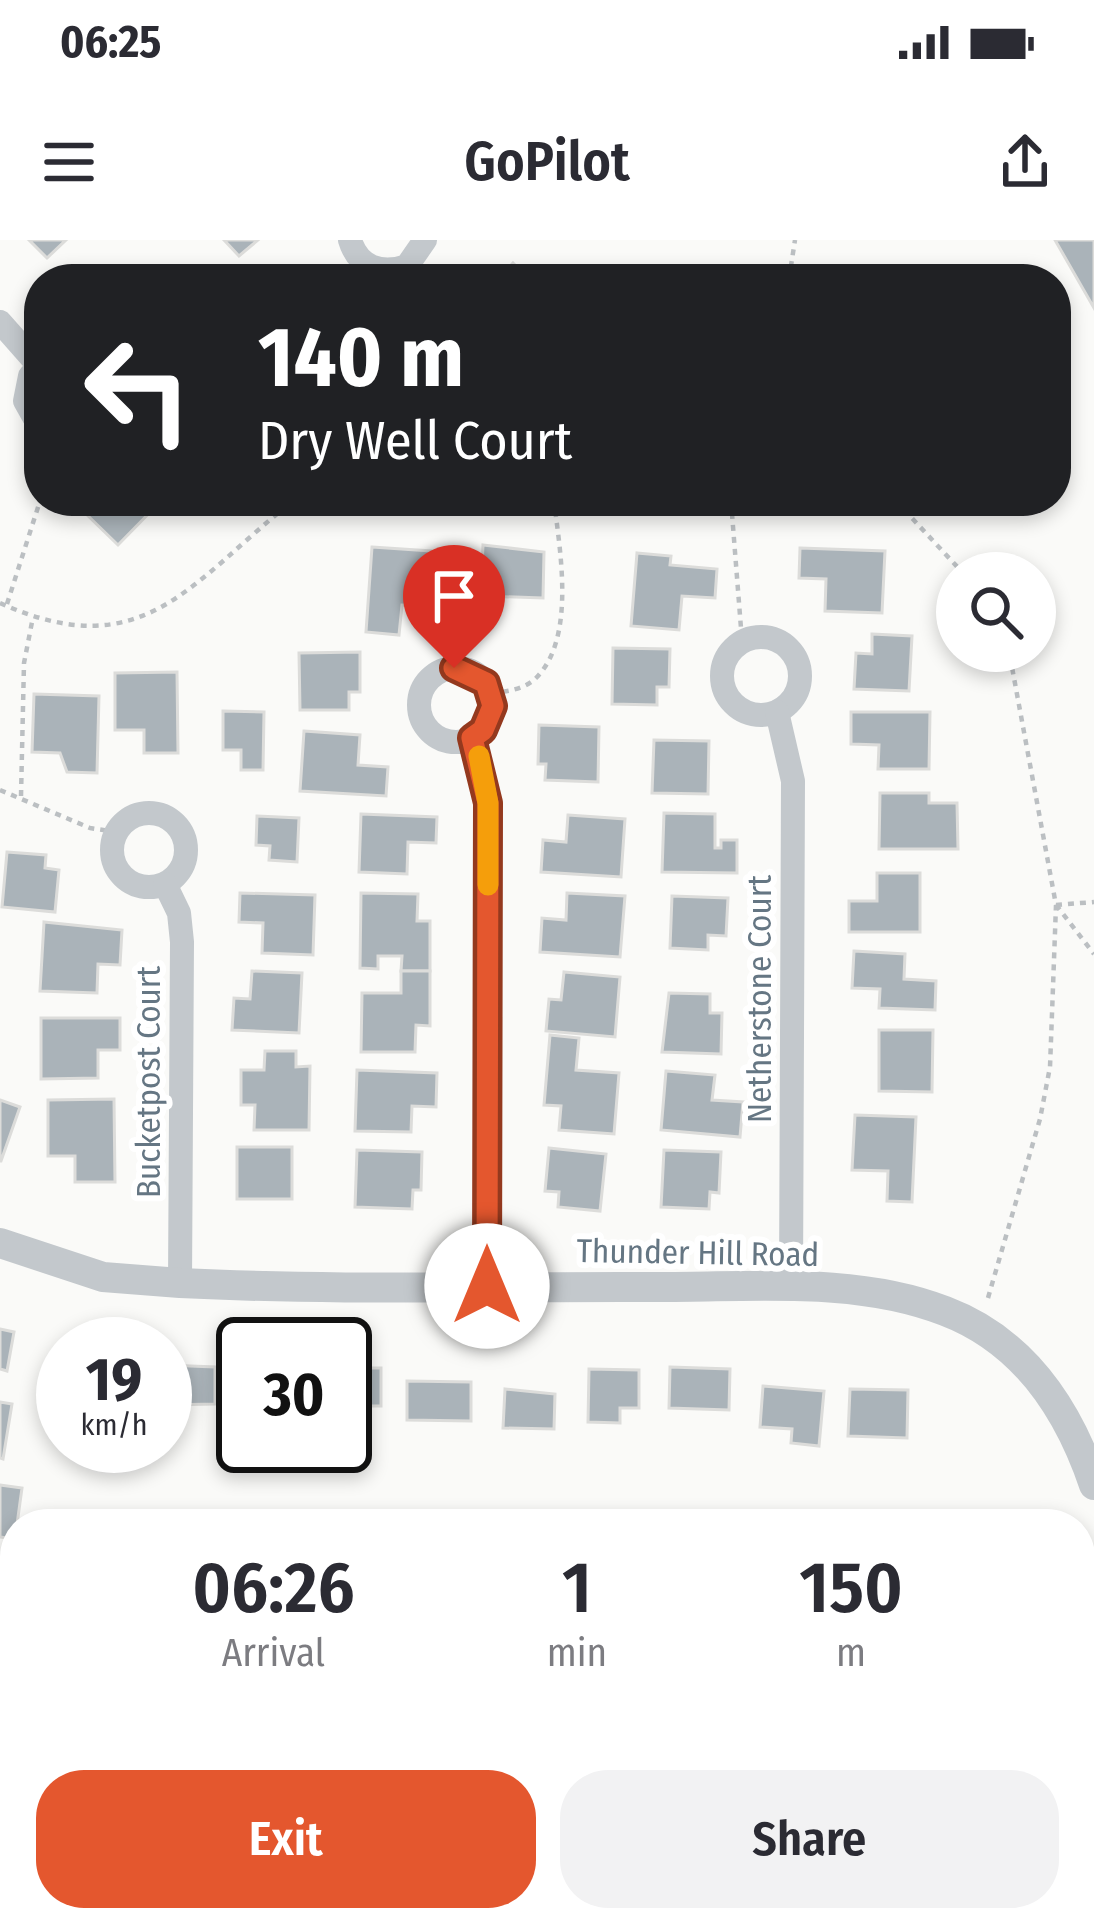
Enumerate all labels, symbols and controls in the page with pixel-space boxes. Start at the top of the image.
text: 06:25 [60,15,161,69]
icon: menu [36,129,102,195]
icon: share [992,129,1058,195]
text: GoPilot [464,130,630,194]
text: 140 m [258,307,464,408]
icon: left [60,312,216,468]
text: Dry Well Court [258,409,572,473]
pin [403,545,505,668]
map controls [936,552,1056,672]
button: search [936,552,1056,672]
icon: arrive [421,563,487,629]
street label: Netherstone Court [740,875,780,1123]
street label: Bucketpost Court [129,966,169,1198]
position arrow [424,1223,550,1349]
street label: Thunder Hill Road [576,1231,820,1275]
speed limit sign: 30 [216,1317,372,1473]
text: 19 [86,1344,142,1416]
text: km/h [81,1407,147,1443]
text: 06:26 [192,1545,355,1631]
text: 1 [562,1545,592,1631]
text: 150 [799,1545,903,1631]
text: Arrival [222,1630,325,1676]
text: min [547,1630,607,1676]
text: m [836,1630,866,1676]
button: Exit [36,1770,536,1908]
button: Share [560,1770,1059,1908]

